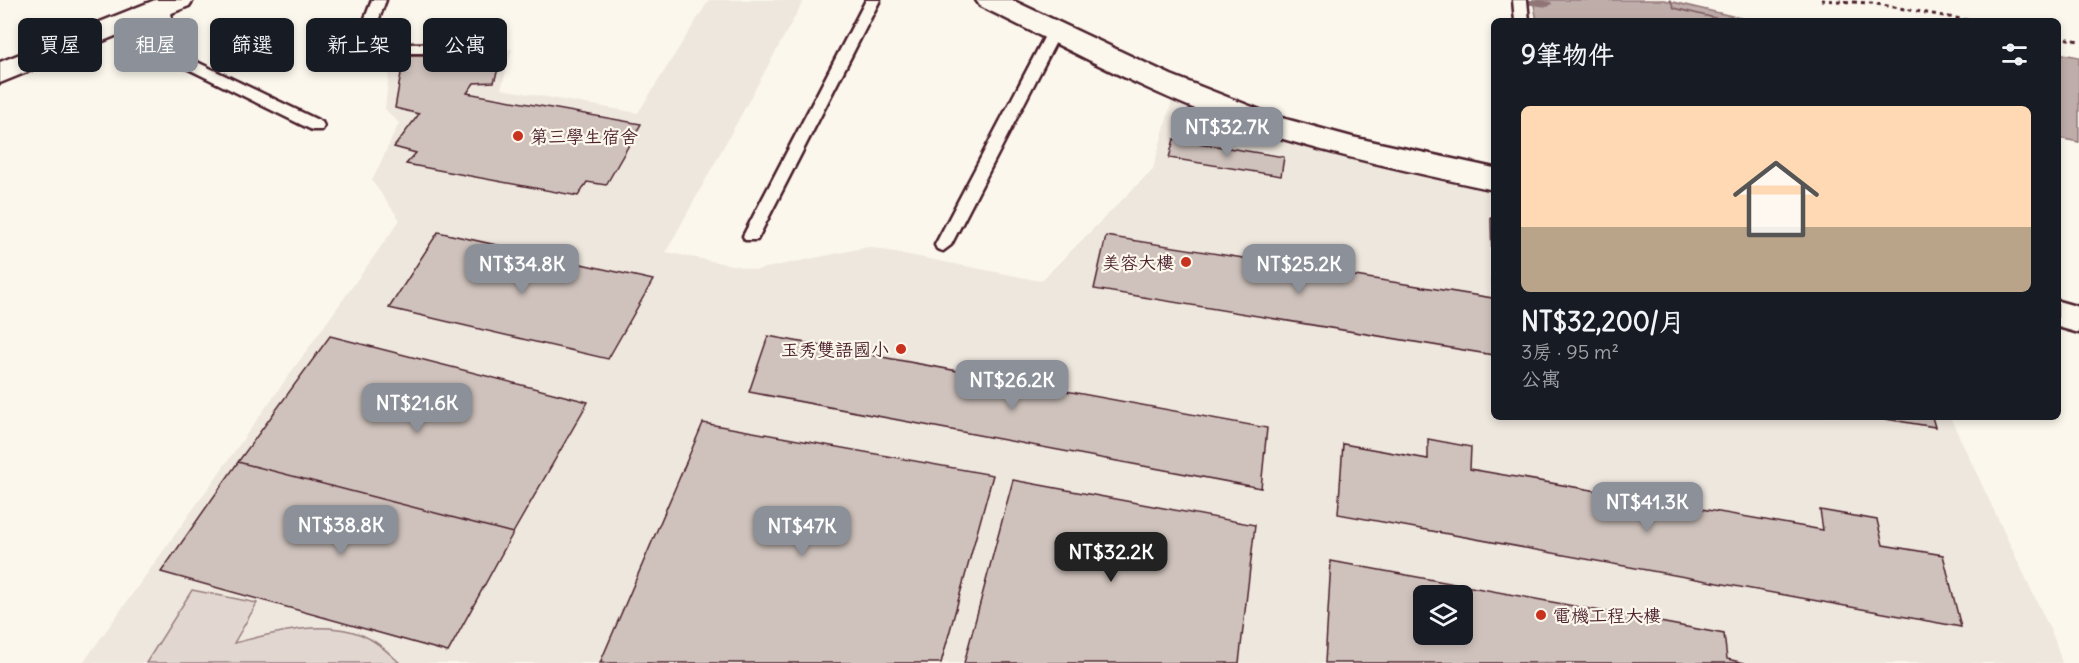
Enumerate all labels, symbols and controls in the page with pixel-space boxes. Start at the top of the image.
chip: 買屋 [18,18,102,72]
chip: 租屋 [114,18,198,72]
chip: 篩選 [210,18,294,72]
chip: 新上架 [306,18,411,72]
chip: 公寓 [423,18,507,72]
text: 9筆物件 [1521,38,1614,71]
icon: filters [1998,38,2031,71]
pin: NT$32.7K [1165,107,1289,158]
text: NT$32.7K [1185,114,1269,139]
place label: 第三學生宿舍 [530,125,638,148]
marker: 第三學生宿舍 [511,129,525,143]
icon: home [1722,145,1830,253]
pin: NT$34.8K [460,244,584,295]
pin: NT$25.2K [1237,244,1361,295]
text: NT$34.8K [479,251,565,276]
place label: 美容大樓 [1102,251,1174,274]
text: NT$25.2K [1256,251,1342,276]
marker: 美容大樓 [1179,255,1193,269]
text: NT$32,200/月 [1521,305,1685,338]
place label: 玉秀雙語國小 [781,338,889,361]
text: 3房 · 95 m² [1521,339,1619,364]
marker: 玉秀雙語國小 [894,342,908,356]
pin: NT$26.2K [950,360,1074,411]
text: 公寓 [1521,366,1561,391]
text: NT$26.2K [969,367,1055,392]
pin: NT$21.6K [355,383,479,434]
text: NT$21.6K [376,390,458,415]
pin: NT$41.3K [1585,482,1709,533]
text: NT$41.3K [1606,489,1688,514]
pin: NT$38.8K [279,505,403,556]
pin: NT$47K [753,506,851,557]
text: NT$38.8K [298,512,384,537]
text: NT$47K [768,513,836,538]
pin: NT$32.2K [1049,532,1173,583]
text: NT$32.2K [1068,539,1154,564]
map controls [1413,585,1473,645]
button: layers [1413,585,1473,645]
place label: 電機工程大樓 [1553,604,1661,627]
marker: 電機工程大樓 [1534,608,1548,622]

